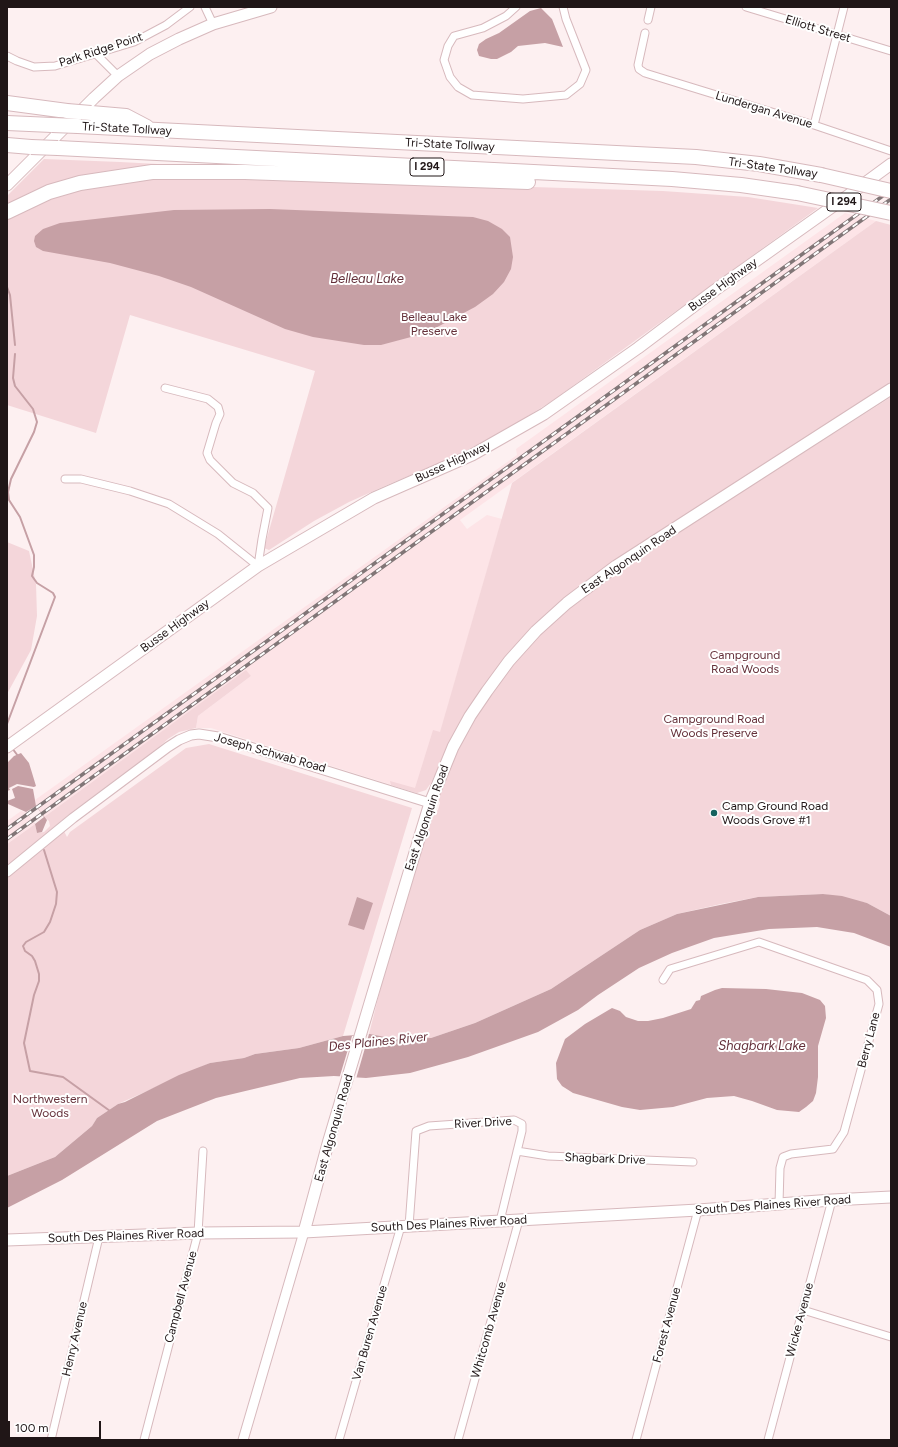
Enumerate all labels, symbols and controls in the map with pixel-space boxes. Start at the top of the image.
street label: Elliott Street [783,12,853,46]
street label: Park Ridge Point [57,30,145,70]
street label: Lundergan Avenue [714,88,814,132]
street label: Tri-State Tollway [82,119,172,139]
street label: Tri-State Tollway [405,135,495,155]
street label: Tri-State Tollway [728,155,818,181]
road number: I 294 [410,158,444,176]
road number: I 294 [827,193,861,211]
street label: Busse Highway [686,255,760,315]
water label: Belleau Lake [330,271,404,287]
park label: Belleau Lake Preserve [401,310,467,338]
street label: Busse Highway [413,438,493,486]
street label: East Algonquin Road [579,523,679,597]
street label: Busse Highway [138,596,212,656]
park label: Campground Road Woods [710,648,780,676]
park label: Campground Road Woods Preserve [663,712,765,740]
street label: Joseph Schwab Road [212,730,328,776]
street label: East Algonquin Road [402,763,452,873]
place label: Camp Ground Road Woods Grove #1 [722,799,828,827]
marker: Camp Ground Road Woods Grove #1 [709,808,719,818]
street label: Berry Lane [855,1011,883,1069]
water label: Des Plaines River [328,1029,428,1055]
water label: Shagbark Lake [718,1038,806,1054]
street label: East Algonquin Road [312,1072,356,1184]
park label: Northwestern Woods [13,1092,87,1120]
street label: River Drive [454,1114,512,1132]
street label: Shagbark Drive [564,1150,646,1168]
street label: South Des Plaines River Road [694,1192,852,1218]
street label: South Des Plaines River Road [370,1213,528,1235]
street label: South Des Plaines River Road [48,1226,204,1246]
street label: Campbell Avenue [162,1250,200,1344]
street label: Whitcomb Avenue [468,1280,510,1380]
street label: Wicke Avenue [783,1281,817,1359]
street label: Van Buren Avenue [350,1284,390,1382]
street label: Forest Avenue [650,1286,684,1364]
street label: Henry Avenue [59,1300,91,1378]
scale bar [10,1413,103,1439]
text: 100 m [15,1421,49,1435]

